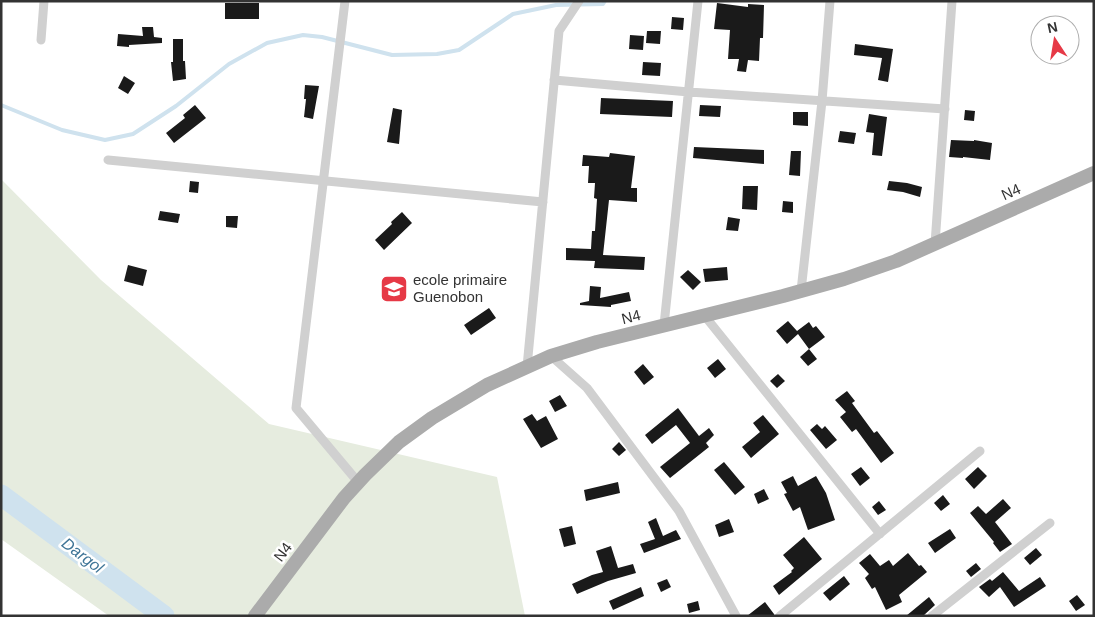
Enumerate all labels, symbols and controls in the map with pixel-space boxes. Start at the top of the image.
north arrow [1030,15,1080,65]
text: N [1046,18,1059,36]
street label: N4 [999,180,1023,203]
place label: ecole primaire Guenobon [413,271,507,305]
school or university icon: ecole primaire Guenobon [379,274,409,304]
street label: N4 [620,306,642,327]
water label: Dargol [59,534,107,577]
street label: N4 [270,539,295,564]

